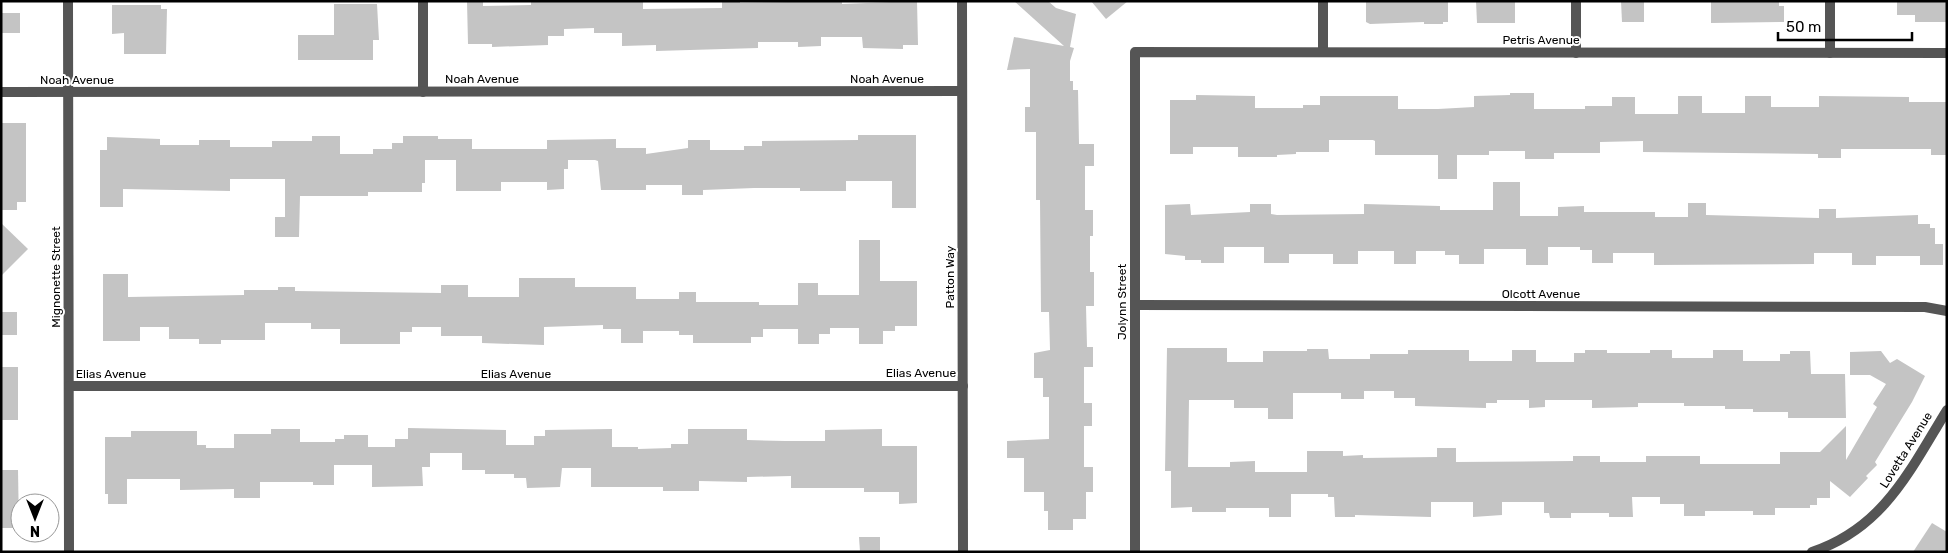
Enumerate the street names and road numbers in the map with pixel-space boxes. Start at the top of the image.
street label: Petris Avenue [1502,33,1580,47]
street label: Noah Avenue [445,72,519,86]
street label: Noah Avenue [850,72,924,86]
street label: Noah Avenue [40,73,114,87]
street label: Mignonette Street [49,226,63,328]
street label: Patton Way [943,245,957,308]
street label: Jolynn Street [1115,264,1129,340]
street label: Olcott Avenue [1502,287,1581,301]
street label: Elias Avenue [886,366,957,380]
street label: Elias Avenue [76,367,147,381]
street label: Elias Avenue [481,367,552,381]
street label: Lovetta Avenue [1877,409,1935,491]

